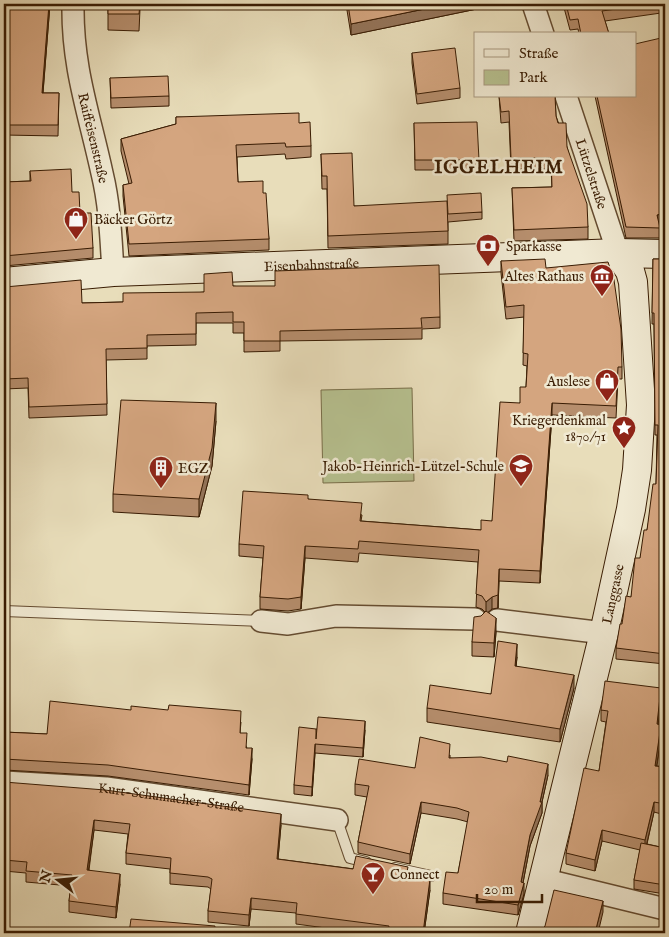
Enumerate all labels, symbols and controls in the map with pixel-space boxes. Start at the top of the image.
legend [474,32,636,98]
text: Straße [519,44,559,63]
text: Park [519,68,549,87]
street label: Raiffeisenstraße [73,91,112,186]
street label: Lützelstraße [571,136,611,212]
district label: IGGELHEIM [434,156,564,180]
shop icon: Bäcker Görtz [63,206,89,240]
place label: Bäcker Görtz [94,211,173,229]
bank icon: Sparkasse [475,233,501,267]
place label: Sparkasse [506,238,562,256]
street label: Eisenbahnstraße [263,255,360,276]
museum icon: Altes Rathaus [589,263,615,297]
place label: Altes Rathaus [503,268,584,286]
shop icon: Auslese [594,368,620,402]
place label: Auslese [546,373,591,391]
place label: Kriegerdenkmal 1870/71 [512,412,606,446]
place icon: Kriegerdenkmal 1870/71 [611,415,637,449]
school or university icon: Jakob-Heinrich-Lützel-Schule [508,453,534,487]
building icon: EGZ [148,455,174,489]
place label: Jakob-Heinrich-Lützel-Schule [320,458,505,476]
place label: EGZ [178,460,209,478]
street label: Langgasse [598,562,629,626]
street label: Kurt-Schumacher-Straße [98,780,246,817]
north arrow [32,854,82,904]
bar icon: Connect [360,861,386,895]
place label: Connect [390,866,440,884]
text: N [36,868,57,886]
scale bar [477,872,542,904]
text: 20 m [484,880,514,899]

